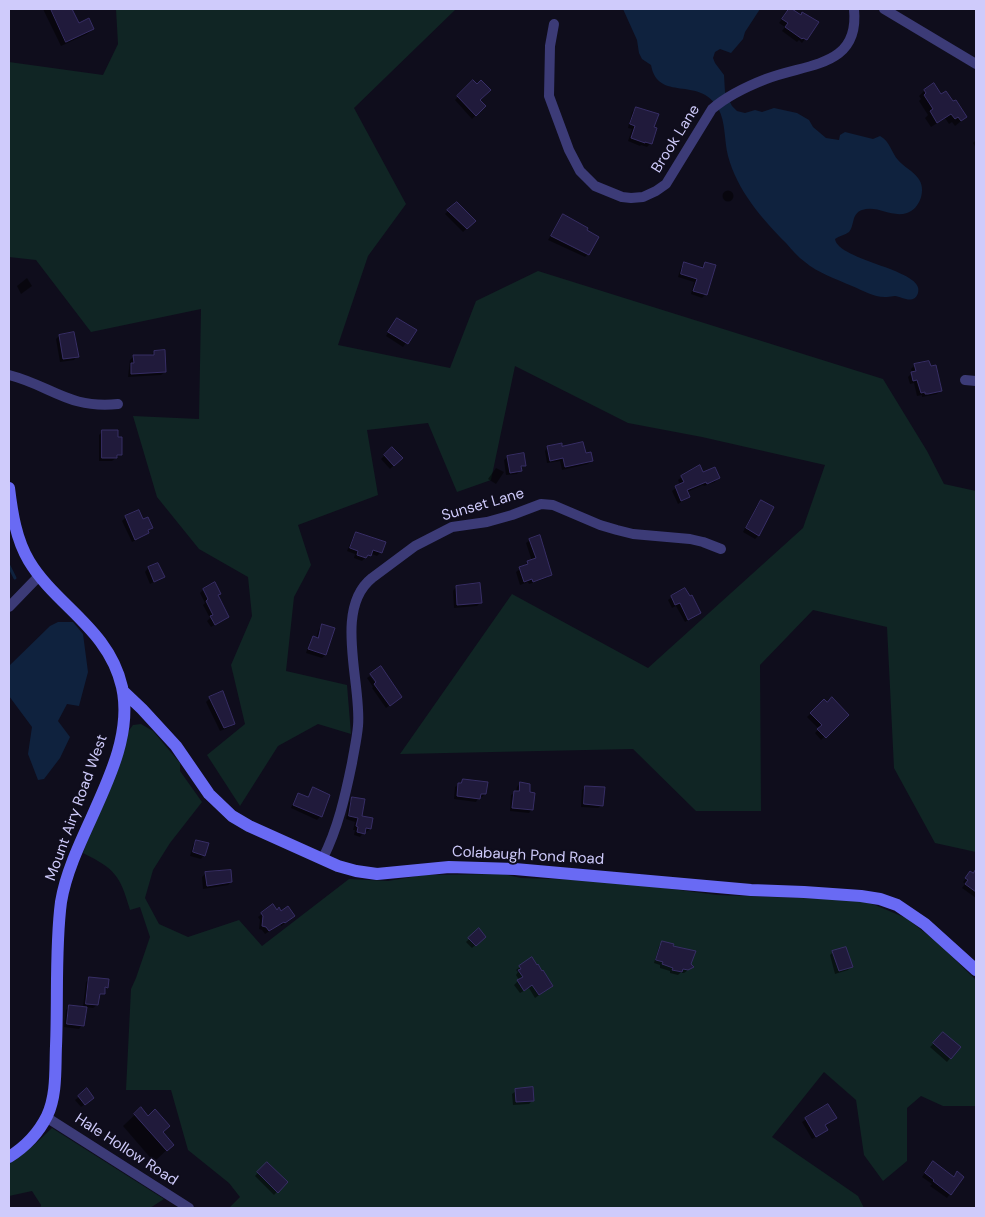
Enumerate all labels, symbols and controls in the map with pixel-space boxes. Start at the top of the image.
street label: Brook Lane [648,102,704,176]
street label: Sunset Lane [440,485,526,525]
street label: Mount Airy Road West [42,732,112,884]
street label: Colabaugh Pond Road [451,843,605,869]
street label: Hale Hollow Road [71,1110,181,1190]

